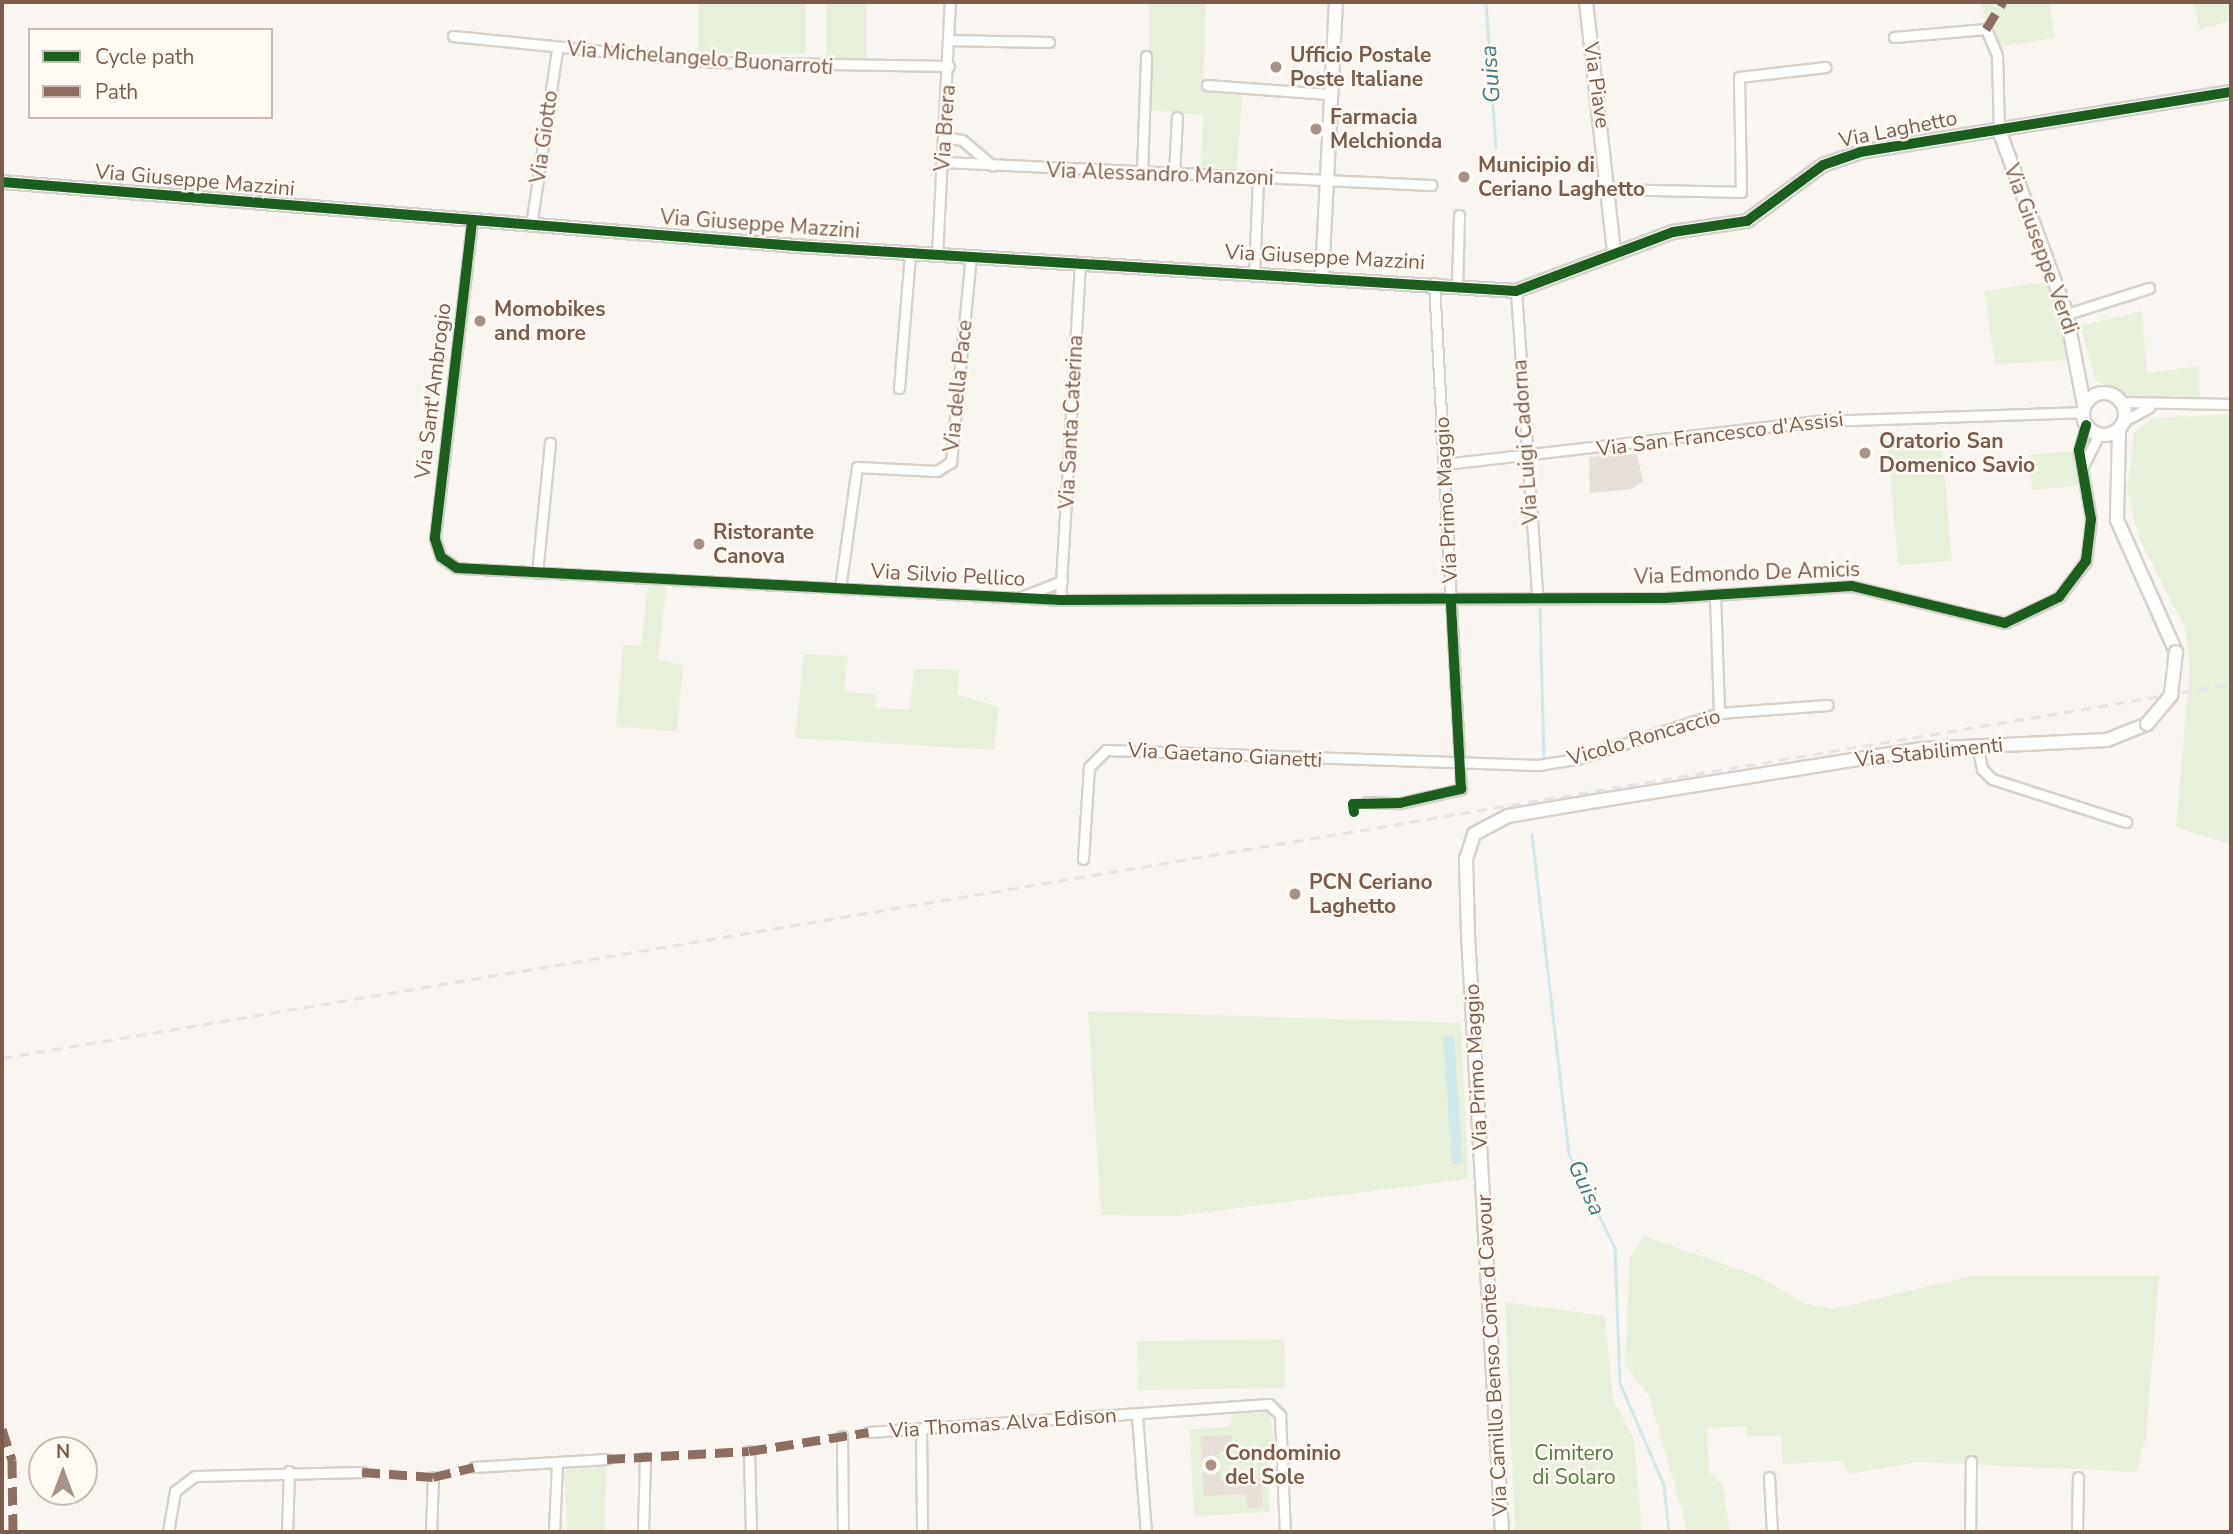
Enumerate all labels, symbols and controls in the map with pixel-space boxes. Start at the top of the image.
legend [28,28,273,119]
street label: Via Michelangelo Buonarroti [566,36,834,80]
street label: Via Piave [1578,40,1616,130]
place label: Ufficio Postale Poste Italiane [1290,42,1431,92]
text: Cycle path [95,43,194,71]
water label: Guisa [1475,44,1507,104]
marker: Ufficio Postale Poste Italiane [1268,59,1284,75]
text: Path [95,78,138,106]
street label: Via Brera [929,84,961,172]
street label: Via Giotto [525,89,563,185]
place label: Farmacia Melchionda [1330,104,1442,154]
street label: Via Laghetto [1837,105,1959,153]
marker: Farmacia Melchionda [1308,121,1324,137]
place label: Municipio di Ceriano Laghetto [1478,152,1645,202]
street label: Via Alessandro Manzoni [1046,157,1274,191]
street label: Via Giuseppe Mazzini [94,159,296,201]
street label: Via Giuseppe Verdi [1999,161,2083,337]
marker: Municipio di Ceriano Laghetto [1456,169,1472,185]
street label: Via Giuseppe Mazzini [659,204,861,244]
street label: Via Giuseppe Mazzini [1224,239,1426,275]
place label: Momobikes and more [494,296,605,346]
street label: Via Sant'Ambrogio [410,301,456,481]
marker: Momobikes and more [472,313,488,329]
street label: Via della Pace [939,319,977,453]
street label: Via Santa Caterina [1054,334,1088,510]
street label: Via Luigi Cadorna [1507,358,1543,526]
street label: Via San Francesco d'Assisi [1595,406,1845,462]
street label: Via Primo Maggio [1429,416,1463,584]
place label: Oratorio San Domenico Savio [1879,428,2035,478]
marker: Oratorio San Domenico Savio [1857,445,1873,461]
place label: Ristorante Canova [713,519,814,569]
marker: Ristorante Canova [691,536,707,552]
street label: Via Edmondo De Amicis [1634,556,1860,590]
street label: Via Silvio Pellico [870,558,1026,592]
street label: Vicolo Roncaccio [1565,703,1723,771]
street label: Via Stabilimenti [1854,732,2004,772]
street label: Via Gaetano Gianetti [1127,737,1323,773]
place label: PCN Ceriano Laghetto [1309,869,1433,919]
marker: PCN Ceriano Laghetto [1287,886,1303,902]
street label: Via Primo Maggio [1459,983,1493,1151]
water label: Guisa [1561,1156,1611,1220]
street label: Via Camillo Benso Conte d Cavour [1471,1193,1513,1517]
street label: Via Thomas Alva Edison [888,1402,1118,1444]
north arrow [28,1436,98,1506]
text: N [56,1439,70,1465]
place label: Condominio del Sole [1225,1440,1341,1490]
park label: Cimitero di Solaro [1532,1440,1616,1490]
marker: Condominio del Sole [1203,1457,1219,1473]

